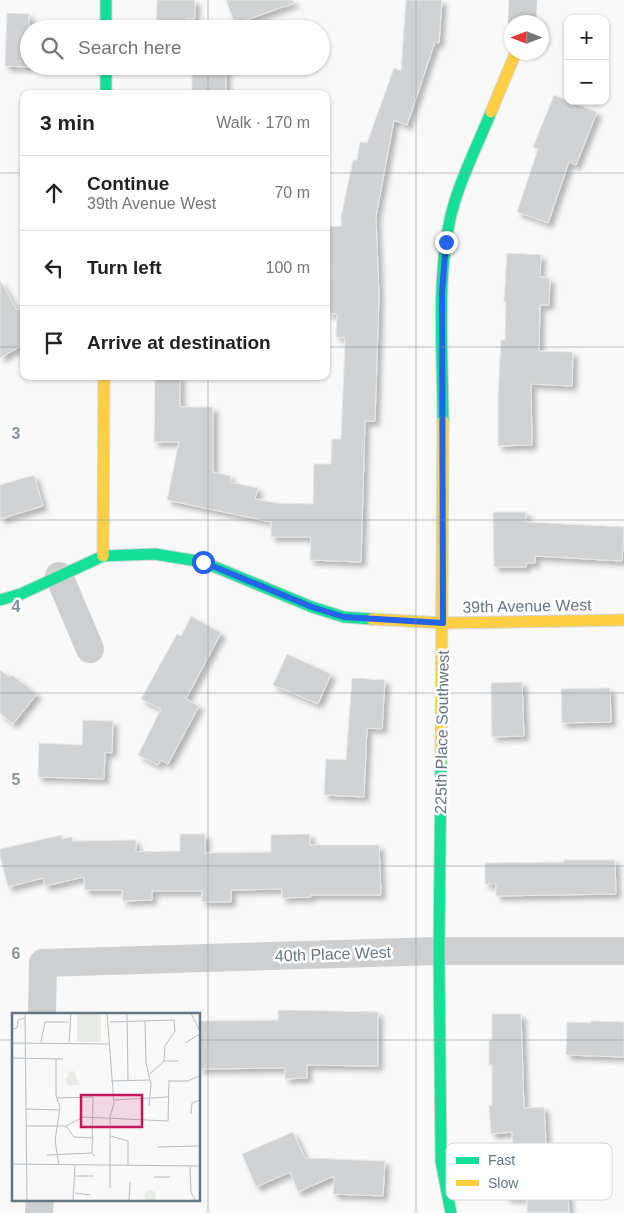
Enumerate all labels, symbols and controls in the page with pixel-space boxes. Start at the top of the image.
north arrow [504,15,549,60]
map controls [564,15,609,105]
button: + [564,15,609,60]
search box [20,20,330,75]
icon: search [38,34,66,62]
text: Search here [78,37,182,58]
button: − [564,60,609,105]
text: 3 min [40,111,95,134]
text: Walk · 170 m [216,114,310,131]
text: Continue [87,173,169,194]
icon: ahead [40,179,68,207]
text: 70 m [274,184,310,201]
text: 39th Avenue West [87,195,216,212]
route end [435,231,458,254]
icon: left [40,254,68,282]
text: Turn left [87,257,162,278]
text: 100 m [266,259,310,276]
icon: arrive [40,329,68,357]
text: Arrive at destination [87,332,271,353]
text: 3 [12,425,21,442]
route start [192,551,215,574]
street label: 39th Avenue West [462,596,592,616]
text: 4 [12,598,21,615]
street label: 225th Place Southwest [432,649,452,814]
text: 5 [12,771,21,788]
street label: 40th Place West [275,943,392,965]
text: 6 [12,945,21,962]
inset map [12,1013,200,1200]
legend [446,1143,612,1200]
text: Fast [488,1152,515,1168]
text: Slow [488,1175,519,1191]

